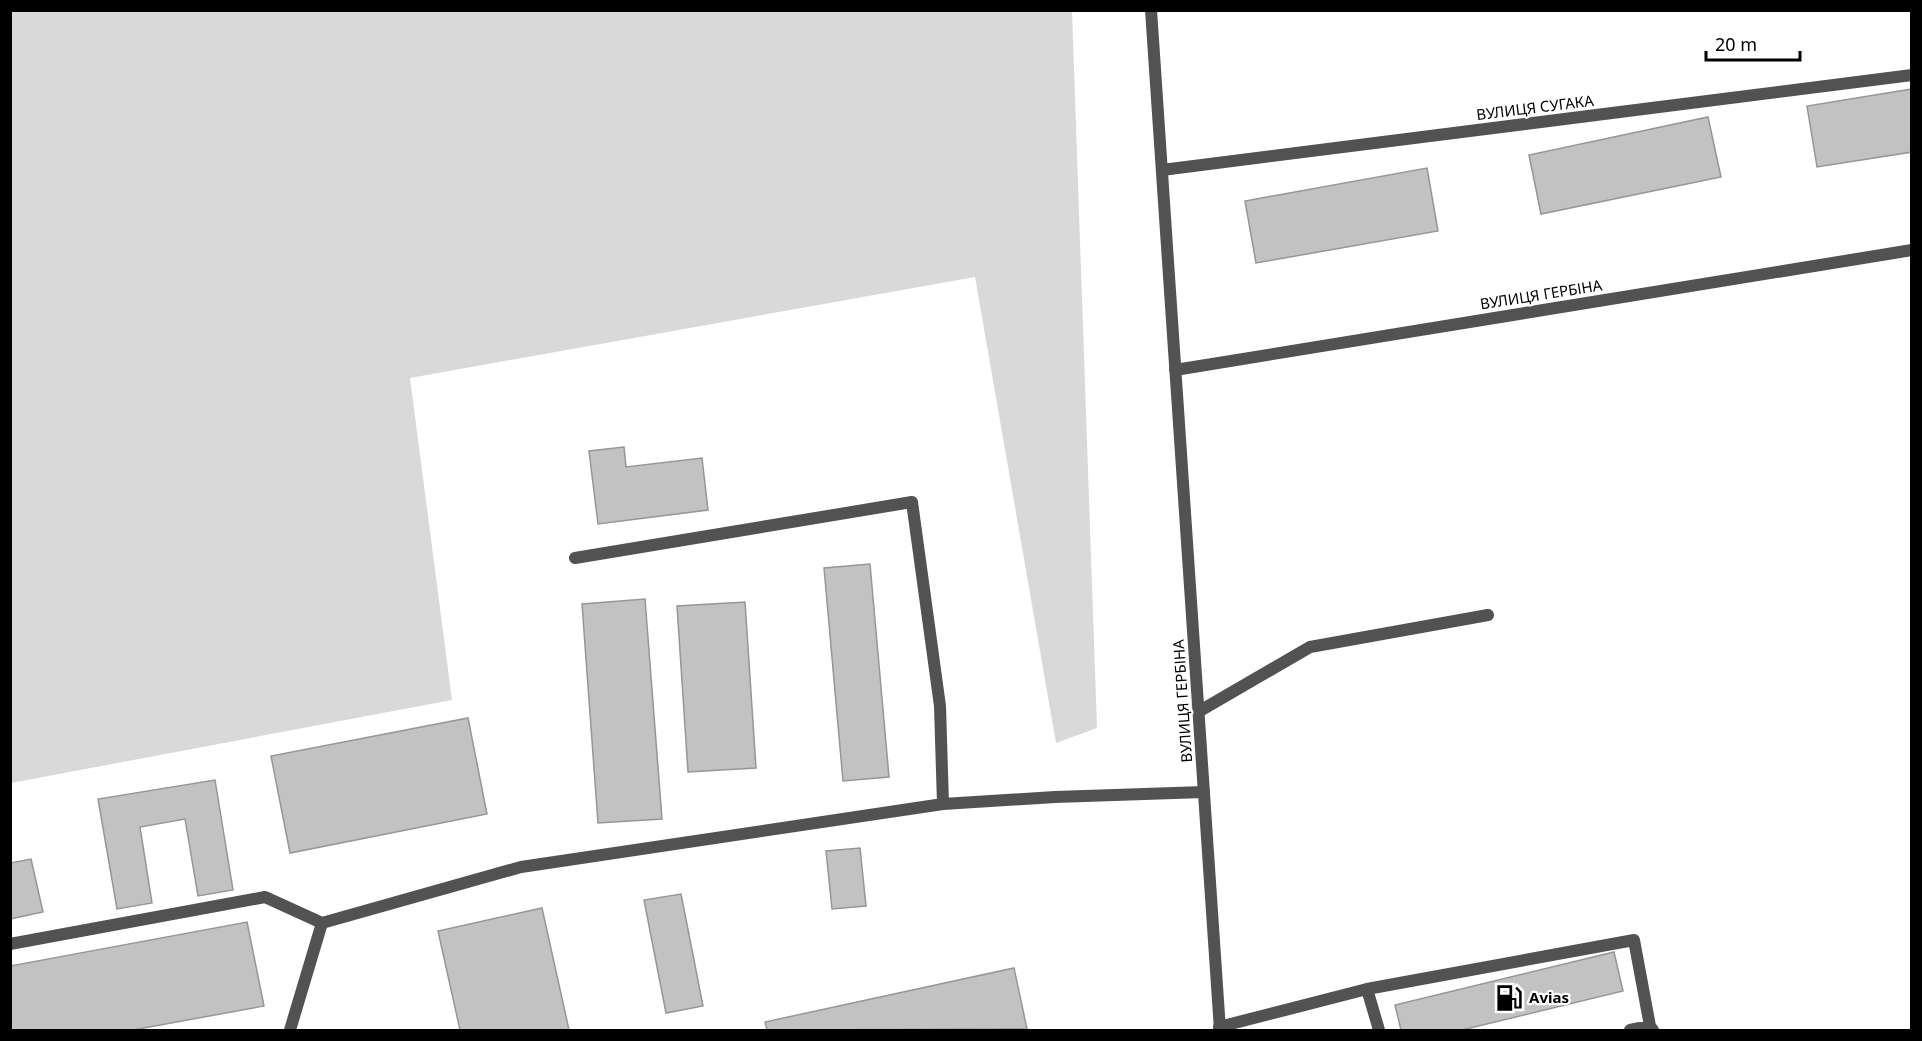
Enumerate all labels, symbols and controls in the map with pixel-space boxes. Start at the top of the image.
scale bar [1706,24,1800,62]
text: 20 m [1715,32,1757,56]
street label: ВУЛИЦЯ СУГАКА [1475,90,1595,124]
street label: ВУЛИЦЯ ГЕРБІНА [1478,274,1604,314]
street label: ВУЛИЦЯ ГЕРБІНА [1168,638,1196,763]
fuel station icon: Avias [1494,983,1524,1013]
place label: Avias [1529,987,1569,1007]

